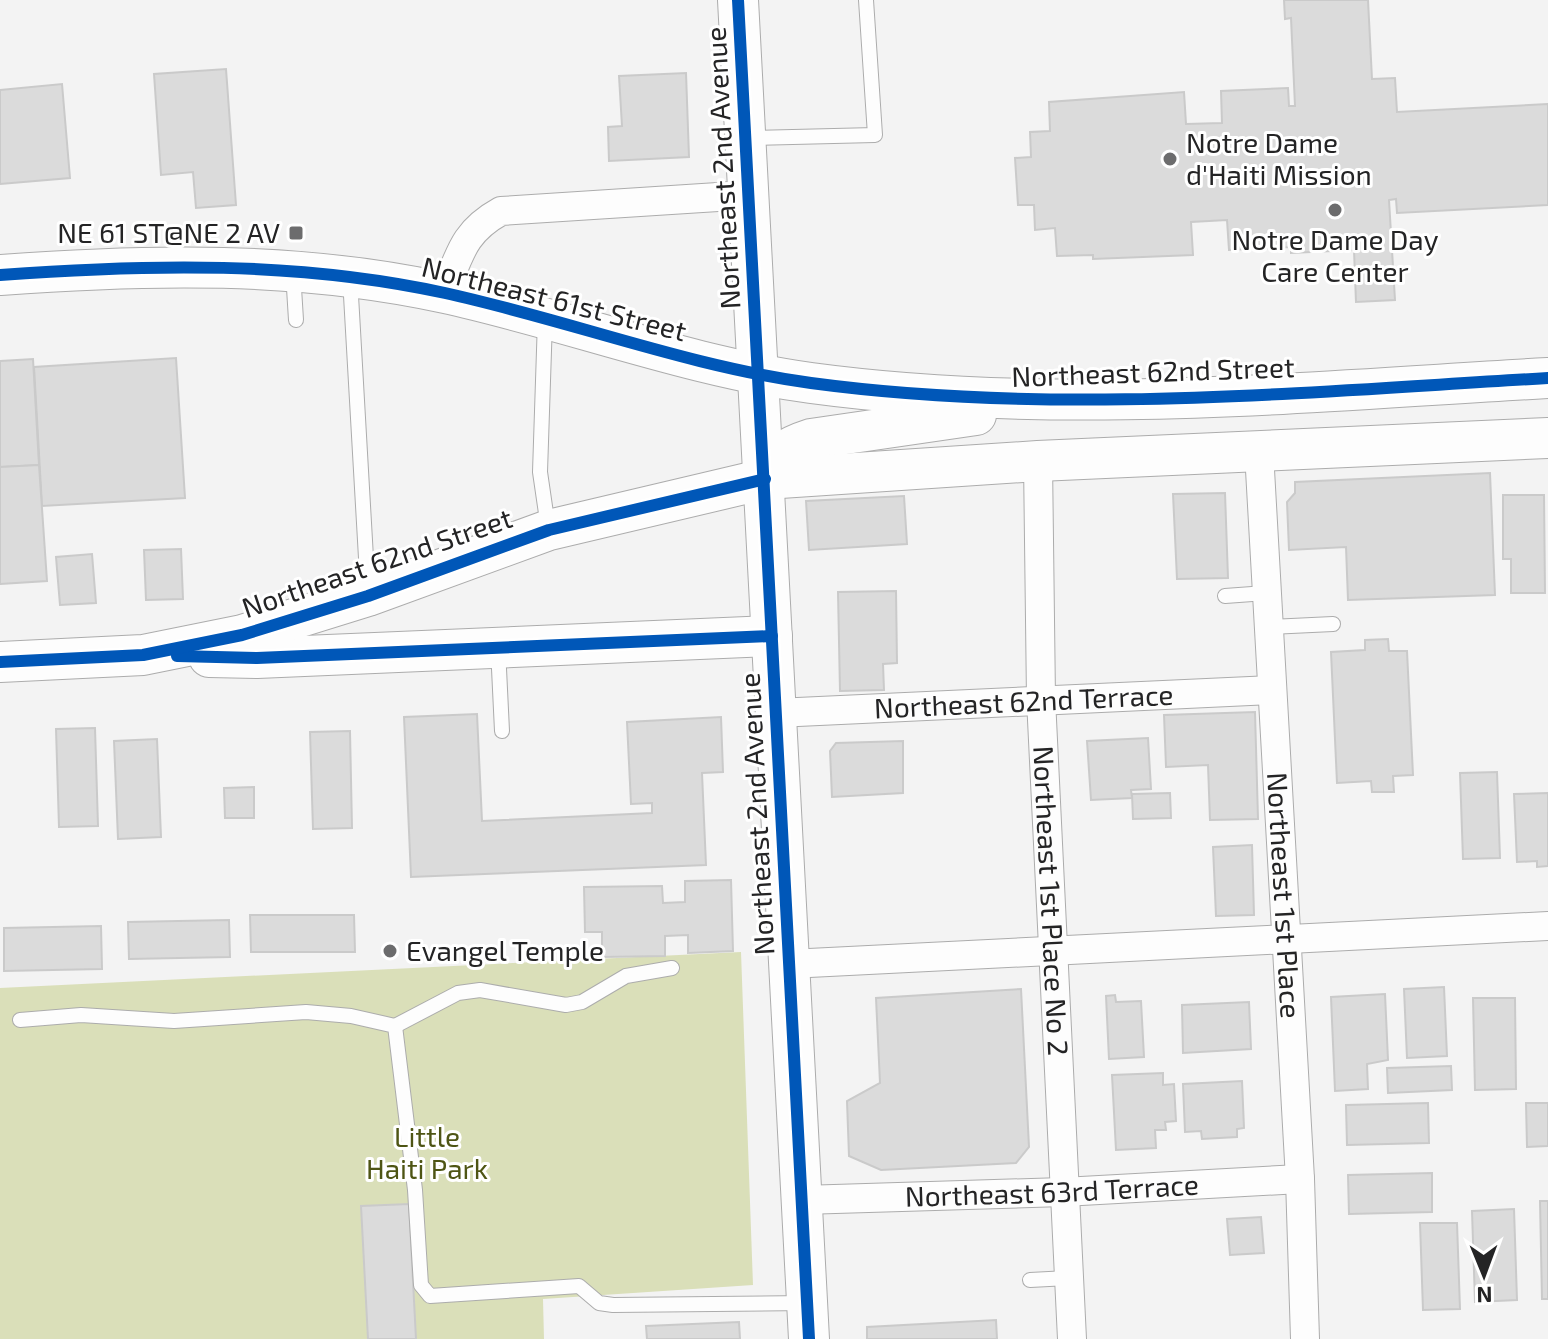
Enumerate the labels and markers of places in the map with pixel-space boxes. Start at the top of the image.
place label: Notre Dame d'Haiti Mission [1186,125,1372,191]
marker: Notre Dame d'Haiti Mission [1161,150,1179,168]
marker: Notre Dame Day Care Center [1326,201,1344,219]
place label: NE 61 ST@NE 2 AV [57,215,280,249]
place label: Notre Dame Day Care Center [1232,222,1439,288]
marker: NE 61 ST@NE 2 AV [287,224,305,242]
place label: Evangel Temple [406,933,604,967]
marker: Evangel Temple [381,942,399,960]

